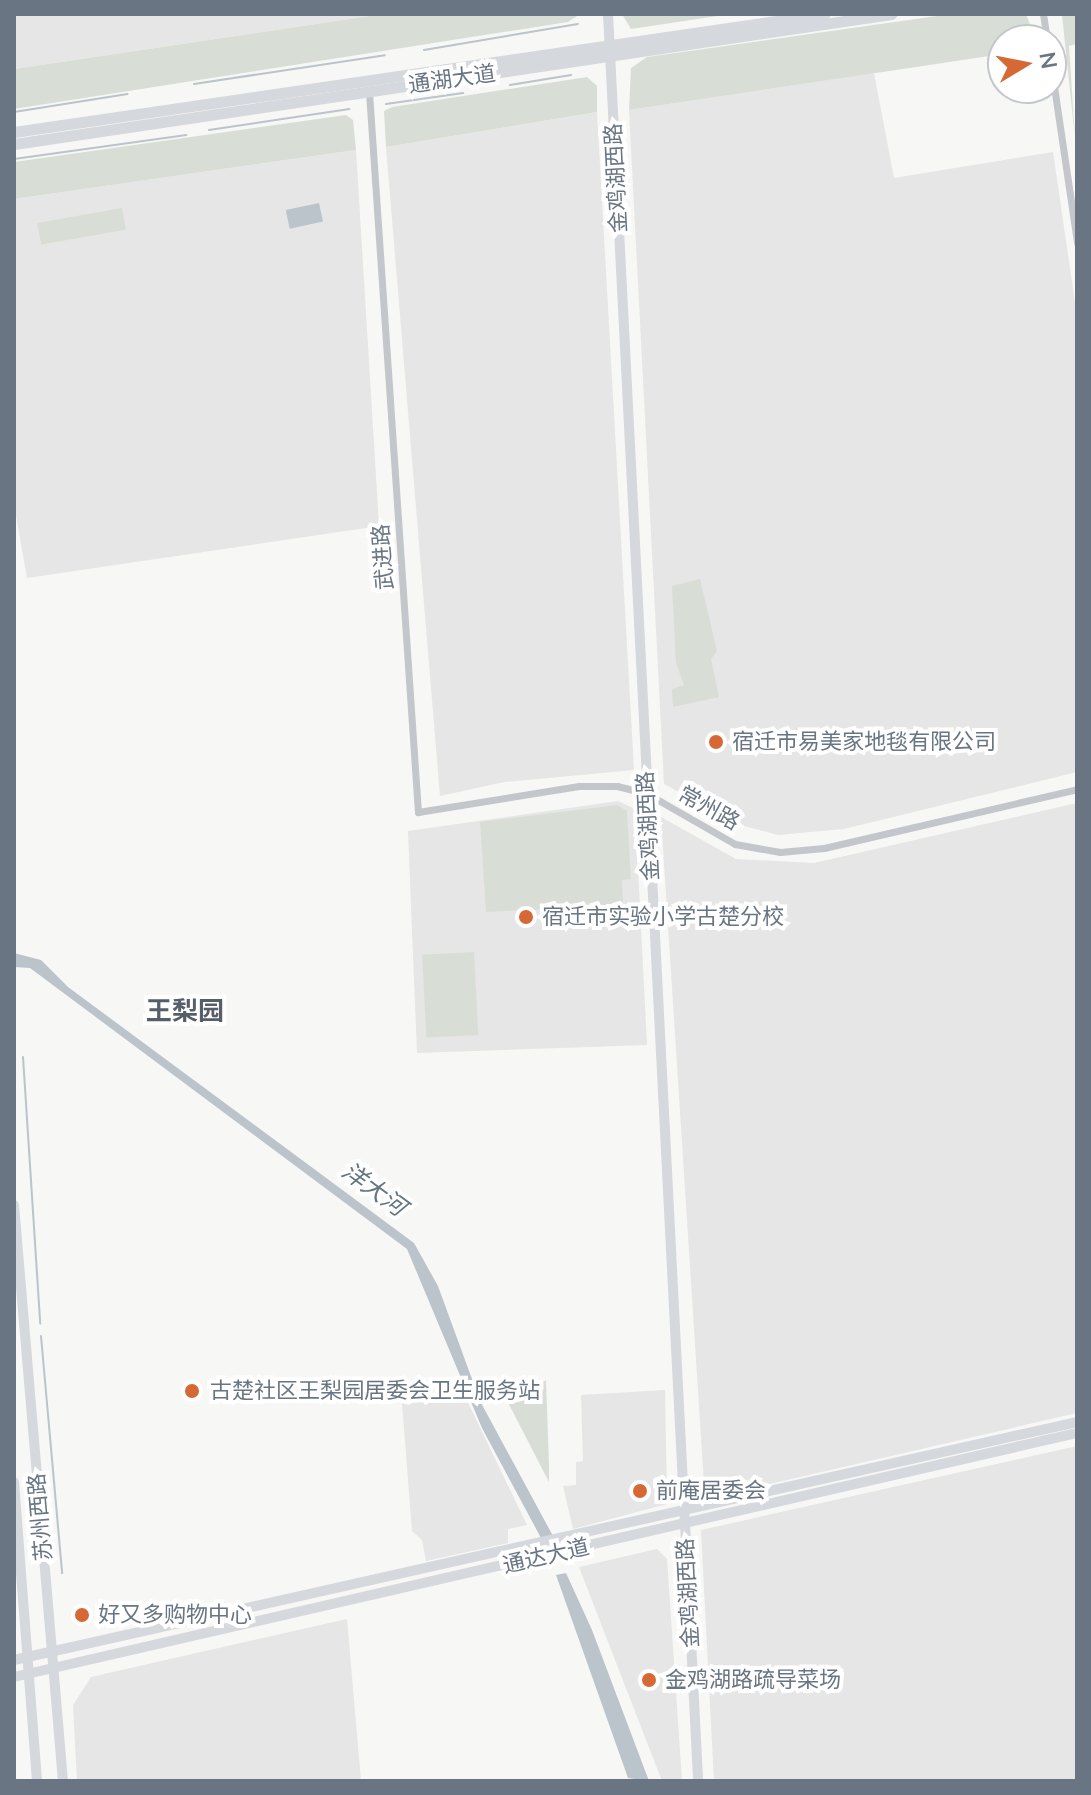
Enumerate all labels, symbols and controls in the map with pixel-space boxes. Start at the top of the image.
north arrow [987,24,1067,104]
text: N [1033,50,1064,71]
street label: 通湖大道 [407,60,497,98]
street label: 金鸡湖西路 [600,122,632,234]
street label: 武进路 [368,523,398,591]
place label: 宿迁市易美家地毯有限公司 [732,729,996,755]
marker: 宿迁市易美家地毯有限公司 [707,733,725,751]
street label: 金鸡湖西路 [632,770,664,882]
street label: 常州路 [674,780,744,836]
place label: 宿迁市实验小学古楚分校 [542,904,784,930]
marker: 宿迁市实验小学古楚分校 [517,908,535,926]
district label: 王梨园 [146,995,224,1027]
water label: 洋大河 [336,1156,412,1222]
place label: 古楚社区王梨园居委会卫生服务站 [210,1378,540,1404]
marker: 古楚社区王梨园居委会卫生服务站 [181,1380,203,1402]
street label: 苏州西路 [23,1472,57,1562]
place label: 前庵居委会 [656,1478,766,1504]
marker: 前庵居委会 [631,1482,649,1500]
street label: 通达大道 [500,1533,592,1579]
street label: 金鸡湖西路 [672,1537,704,1649]
place label: 好又多购物中心 [98,1602,252,1628]
marker: 好又多购物中心 [73,1606,91,1624]
place label: 金鸡湖路疏导菜场 [665,1667,841,1693]
marker: 金鸡湖路疏导菜场 [640,1671,658,1689]

